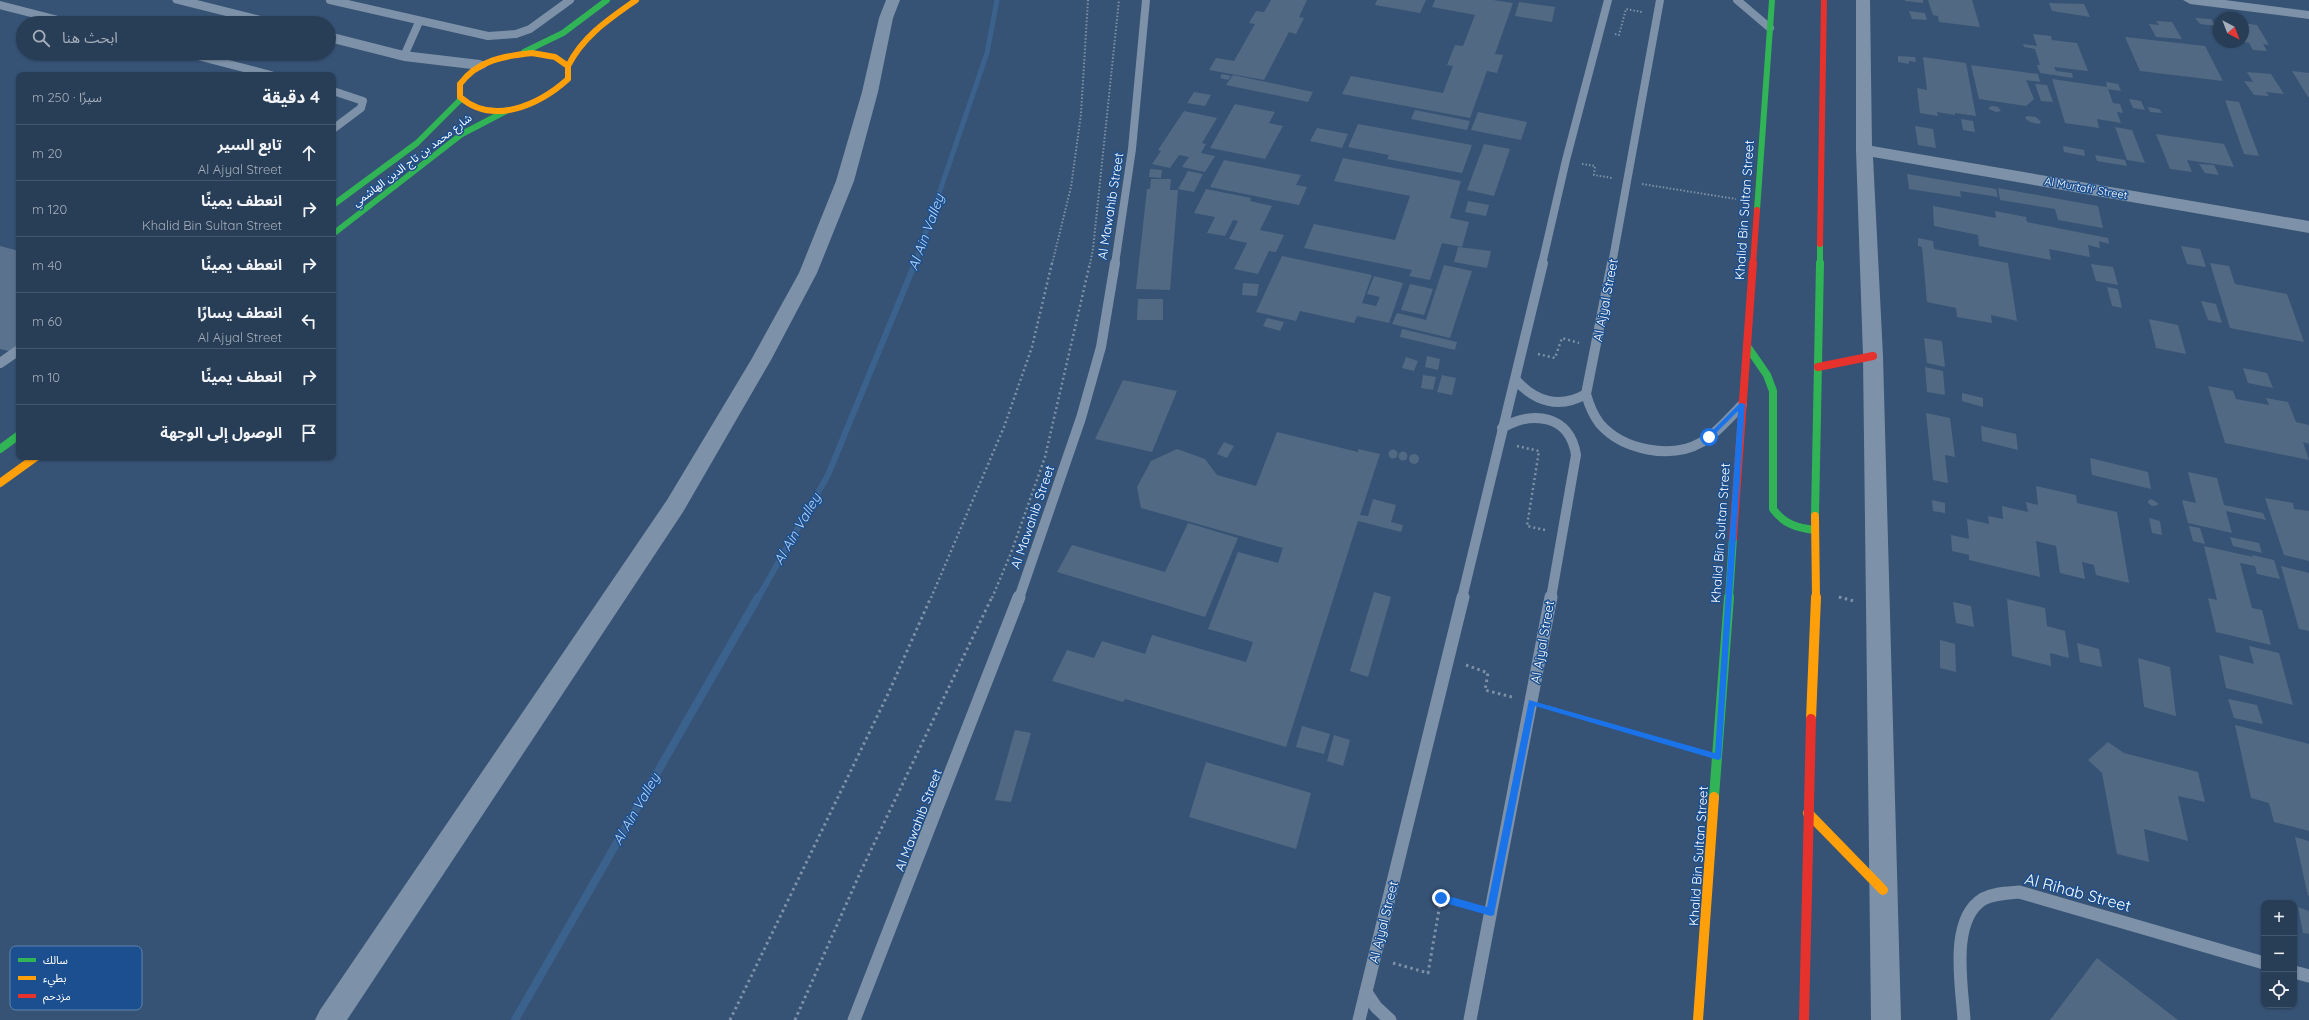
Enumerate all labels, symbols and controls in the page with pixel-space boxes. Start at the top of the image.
north arrow [2213,12,2249,48]
search box [16,16,336,60]
icon: search [30,27,52,49]
text: ابحث هنا [62,28,118,47]
text: 4 دقيقة [262,86,320,107]
text: سيرًا · 250 m [32,89,102,105]
street label: شارع محمد بن تاج الدين الهاشمي [350,110,476,212]
text: تابع السير [218,135,282,154]
street label: Khalid Bin Sultan Street [1731,140,1757,280]
icon: ahead [298,142,320,164]
text: 20 m [32,145,62,161]
street label: Al Mawahib Street [1094,151,1126,261]
text: Al Ajyal Street [198,161,282,177]
street label: Al Murtafi' Street [2043,174,2129,202]
water label: Al Ain Valley [904,190,948,273]
text: انعطف يمينًا [201,191,282,210]
icon: right [298,198,320,220]
text: 120 m [32,201,67,217]
text: Khalid Bin Sultan Street [142,217,282,233]
icon: right [298,254,320,276]
text: انعطف يمينًا [201,255,282,274]
text: 40 m [32,257,62,273]
street label: Al Ajyal Street [1589,257,1621,343]
text: انعطف يسارًا [197,303,282,322]
icon: left [298,310,320,332]
text: 60 m [32,313,62,329]
text: Al Ajyal Street [198,329,282,345]
icon: right [298,366,320,388]
text: انعطف يمينًا [201,367,282,386]
text: 10 m [32,369,60,385]
icon: arrive [298,422,320,444]
text: الوصول إلى الوجهة [160,423,282,442]
route start [1700,428,1718,446]
street label: Al Mawahib Street [1007,463,1057,571]
street label: Khalid Bin Sultan Street [1707,463,1733,603]
water label: Al Ain Valley [769,489,825,568]
street label: Al Ajyal Street [1527,599,1557,685]
street label: Al Mawahib Street [891,767,945,873]
water label: Al Ain Valley [608,769,664,848]
street label: Khalid Bin Sultan Street [1685,786,1711,926]
street label: Al Rihab Street [2023,868,2133,916]
street label: Al Ajyal Street [1365,879,1401,965]
route end [1432,889,1450,907]
map controls [2261,900,2297,1008]
button: + [2261,900,2297,936]
button: − [2261,936,2297,972]
legend [10,946,142,1010]
text: سالك [43,953,68,967]
text: بطيء [43,971,66,988]
button: locate [2261,972,2297,1008]
text: مزدحم [43,989,71,1005]

